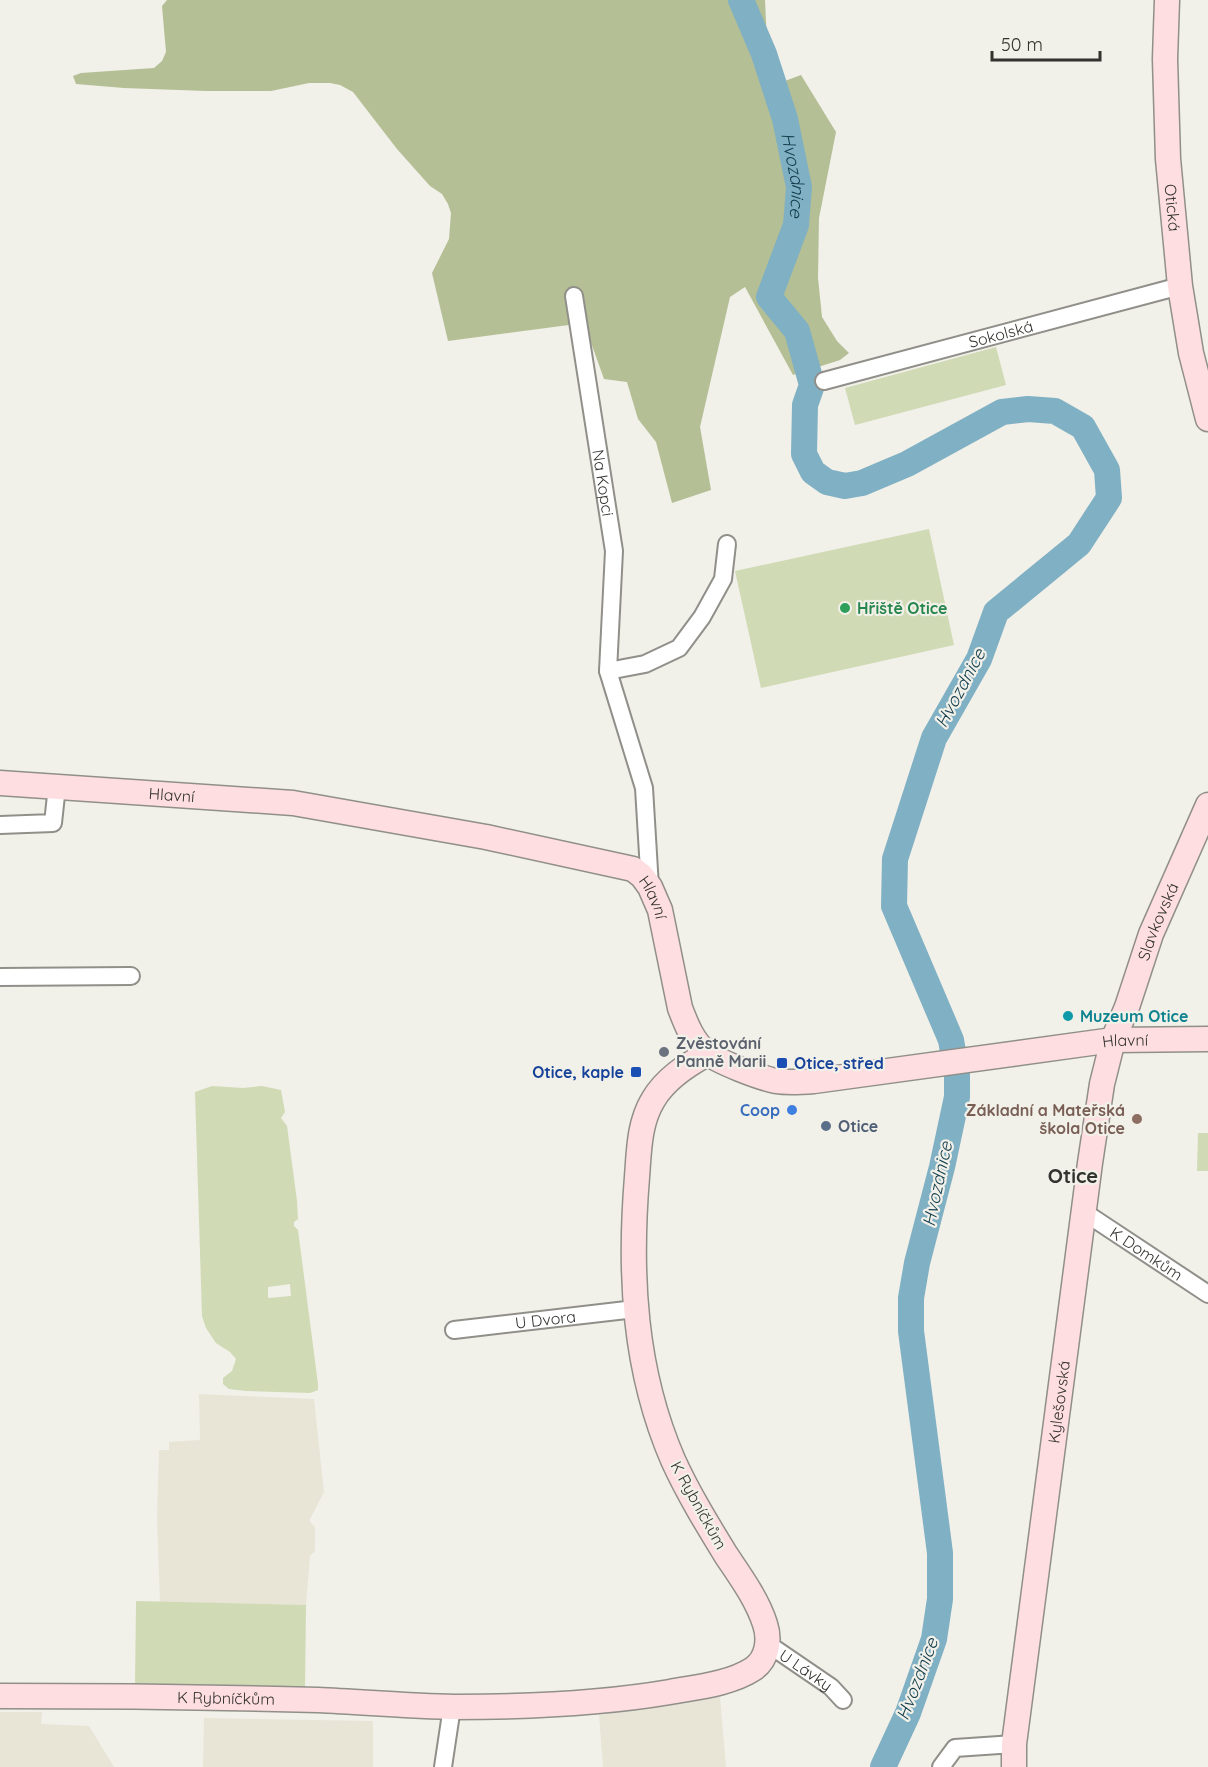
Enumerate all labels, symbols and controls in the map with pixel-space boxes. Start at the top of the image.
scale bar [992,24,1100,62]
text: 50 m [1001,33,1043,56]
water label: Hvozdnice [777,130,811,219]
street label: Otická [1160,183,1185,232]
street label: Sokolská [966,316,1035,352]
street label: Na Kopci [588,448,618,518]
place label: Hřiště Otice [857,598,948,618]
marker: Hřiště Otice [838,601,852,615]
water label: Hvozdnice [930,644,991,731]
street label: Hlavní [148,783,196,806]
street label: Hlavní [635,871,672,921]
street label: Slavkovská [1133,879,1183,963]
place label: Muzeum Otice [1080,1006,1188,1026]
marker: Muzeum Otice [1061,1009,1075,1023]
street label: Hlavní [1101,1030,1149,1051]
place label: Zvěstování Panně Marii [676,1033,766,1071]
marker: Zvěstování Panně Marii [657,1045,671,1059]
place label: Otice, střed [794,1053,884,1073]
marker: Otice, střed [775,1056,789,1070]
place label: Otice, kaple [532,1062,624,1082]
marker: Otice, kaple [629,1065,643,1079]
place label: Coop [740,1100,780,1120]
place label: Základní a Mateřská škola Otice [966,1100,1125,1138]
marker: Coop [785,1103,799,1117]
marker: Základní a Mateřská škola Otice [1130,1112,1144,1126]
place label: Otice [838,1116,878,1136]
marker: Otice [819,1119,833,1133]
water label: Hvozdnice [917,1139,957,1229]
district label: Otice [1048,1163,1098,1188]
street label: K Domkům [1106,1222,1187,1285]
street label: U Dvora [514,1306,577,1333]
street label: Kylešovská [1043,1359,1074,1445]
street label: K Rybníčkům [667,1457,731,1553]
water label: Hvozdnice [891,1634,943,1723]
street label: U Lávky [776,1645,836,1695]
street label: K Rybníčkům [177,1687,275,1709]

